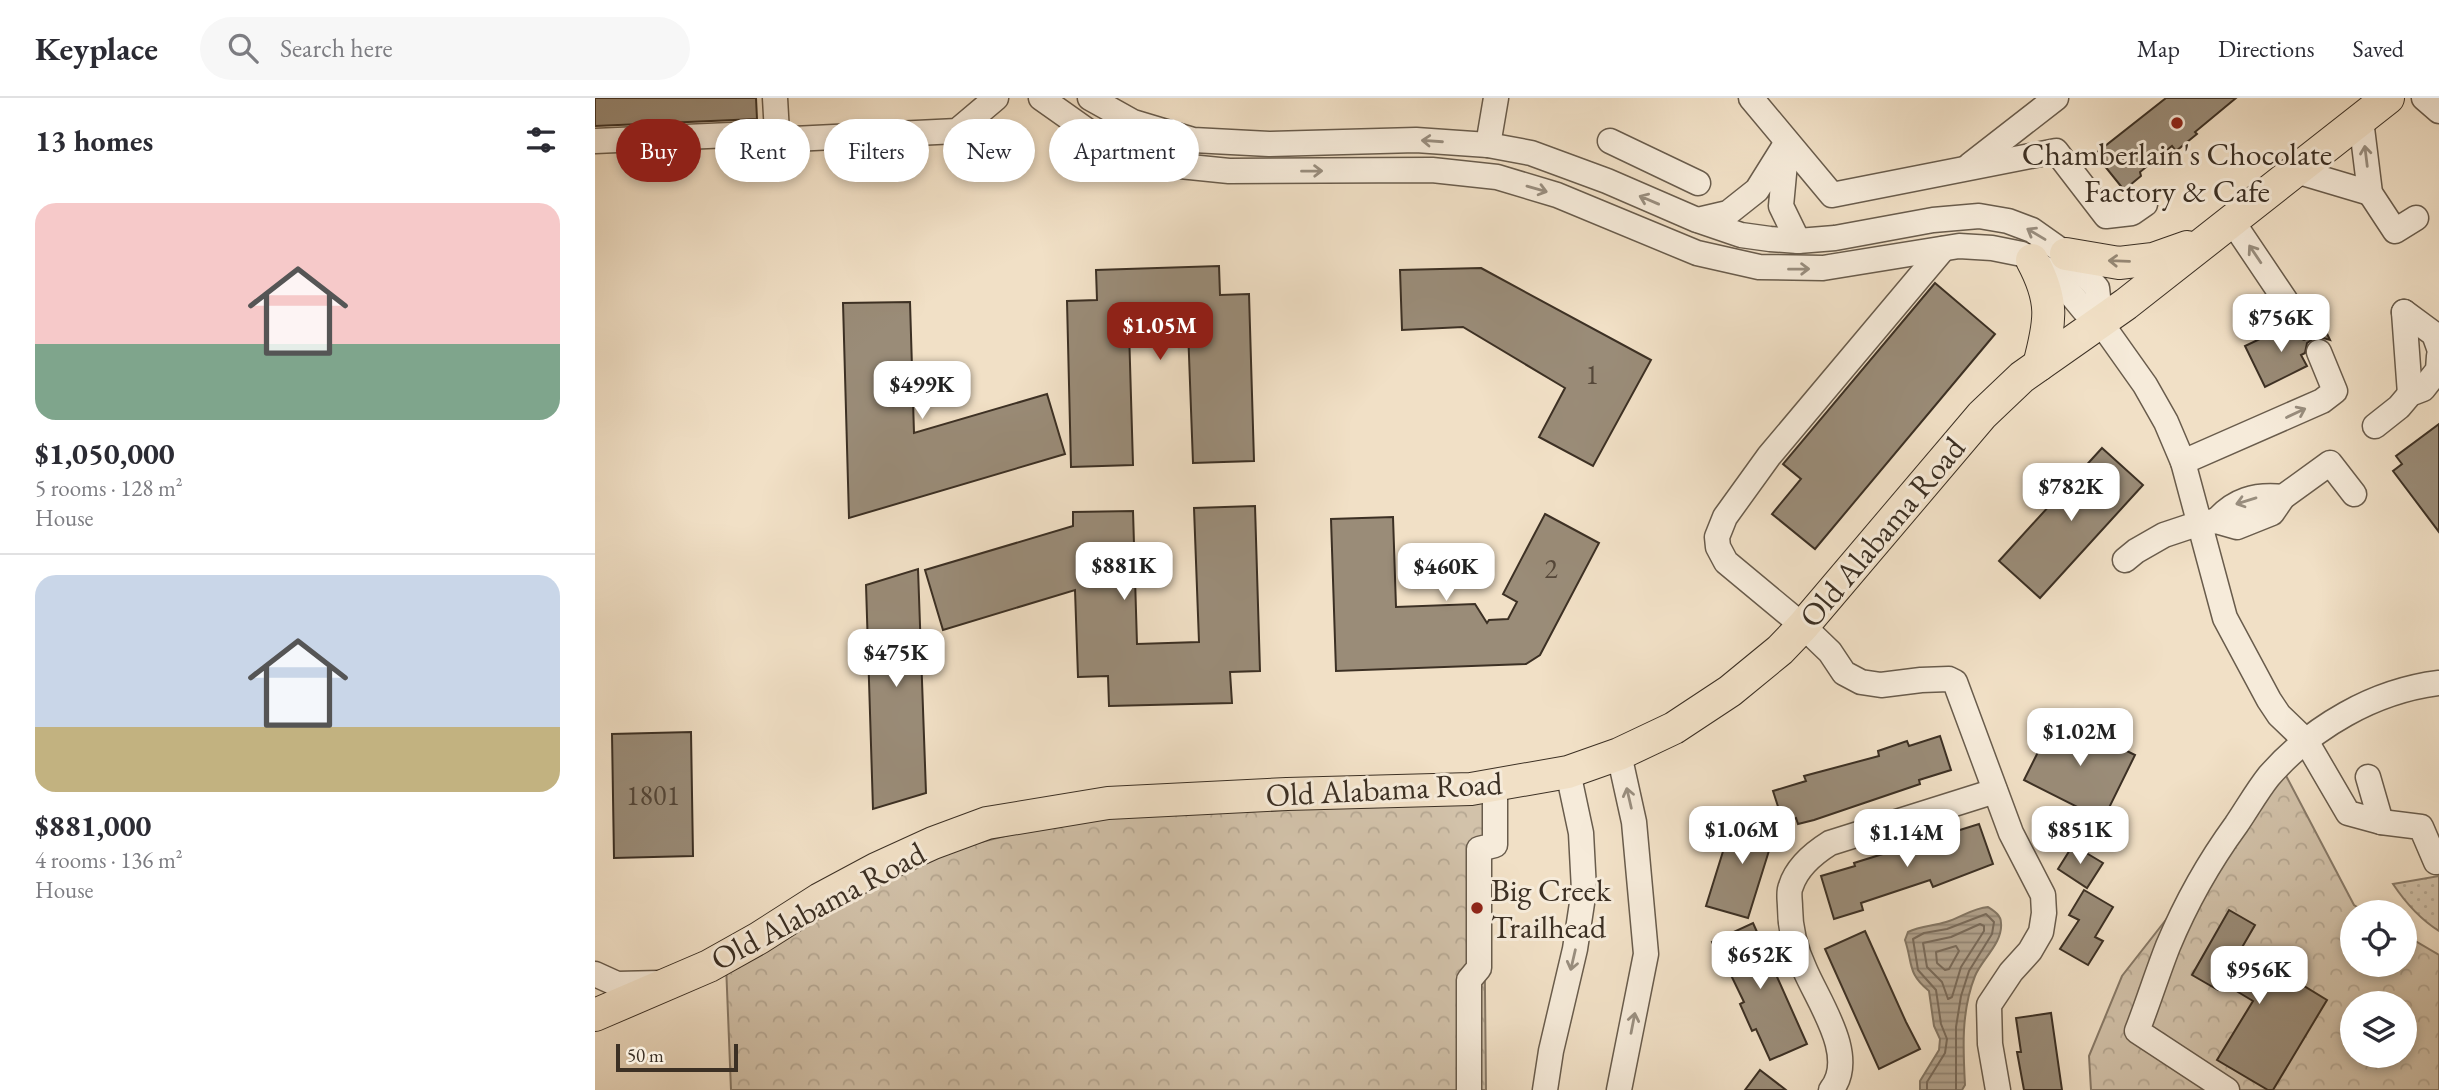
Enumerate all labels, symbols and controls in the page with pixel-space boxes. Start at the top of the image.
search box [200,17,690,80]
text: Keyplace [35,27,158,70]
icon: search [224,29,262,67]
text: Search here [280,31,393,65]
text: Map [2137,33,2180,64]
text: Directions [2218,33,2315,64]
text: Saved [2353,33,2404,64]
marker: Chamberlain's Chocolate Factory & Cafe [2169,115,2185,131]
chip: Buy [616,119,701,182]
chip: Rent [715,119,810,182]
chip: Filters [824,119,929,182]
chip: New [943,119,1035,182]
chip: Apartment [1049,119,1199,182]
text: 13 homes [35,121,153,160]
icon: filters [522,121,560,159]
place label: Chamberlain's Chocolate Factory & Cafe [2022,133,2332,212]
one-way arrow [1421,134,1443,147]
one-way arrow [2359,145,2372,168]
one-way arrow [1300,164,1323,177]
one-way arrow [1526,183,1548,196]
one-way arrow [1639,193,1660,206]
one-way arrow [2026,227,2046,241]
one-way arrow [2247,245,2262,264]
icon: home [235,248,361,374]
one-way arrow [2108,255,2131,268]
one-way arrow [1788,262,1811,276]
pin: $756K [2232,294,2330,354]
pin: $1.05M [1103,302,1217,362]
text: $756K [2249,302,2313,332]
text: $1.05M [1123,310,1197,340]
house number: 1 [1585,356,1599,392]
pin: $499K [873,362,971,421]
text: $499K [890,369,954,399]
one-way arrow [2285,406,2306,420]
street label: Old Alabama Road [1790,427,1975,636]
text: $1,050,000 [35,434,175,473]
pin: $782K [2022,464,2120,523]
text: $782K [2039,471,2103,501]
text: 5 rooms · 128 m² [35,473,183,503]
one-way arrow [2235,495,2257,508]
text: House [35,503,94,533]
pin: $881K [1075,542,1173,602]
pin: $460K [1397,544,1495,603]
text: $881K [1092,550,1156,580]
house number: 2 [1544,550,1558,586]
text: $460K [1414,551,1478,581]
icon: home [235,620,361,746]
pin: $475K [847,630,945,689]
text: $475K [864,637,928,667]
pin: $1.02M [2023,708,2137,768]
text: $1.02M [2043,716,2117,746]
street label: Old Alabama Road [1265,762,1504,816]
house number: 1801 [626,777,680,813]
one-way arrow [1622,787,1635,810]
text: $881,000 [35,806,151,845]
pin: $1.06M [1685,806,1799,866]
pin: $851K [2031,806,2129,866]
pin: $1.14M [1850,810,1964,869]
text: $1.06M [1705,814,1779,844]
text: $851K [2048,814,2112,844]
text: $1.14M [1870,817,1944,847]
street label: Old Alabama Road [704,831,933,980]
text: 4 rooms · 136 m² [35,845,183,875]
place label: Big Creek Trailhead [1491,869,1612,948]
text: House [35,875,94,905]
marker: Big Creek Trailhead [1469,900,1485,916]
map controls [2340,900,2417,1068]
button: locate [2340,900,2417,977]
pin: $652K [1711,932,1809,991]
text: $652K [1728,939,1792,969]
pin: $956K [2210,946,2308,1006]
one-way arrow [1565,948,1579,971]
text: $956K [2227,954,2291,984]
button: layers [2340,991,2417,1068]
one-way arrow [1627,1012,1641,1035]
scale bar [616,1041,739,1073]
text: 50 m [627,1043,664,1068]

